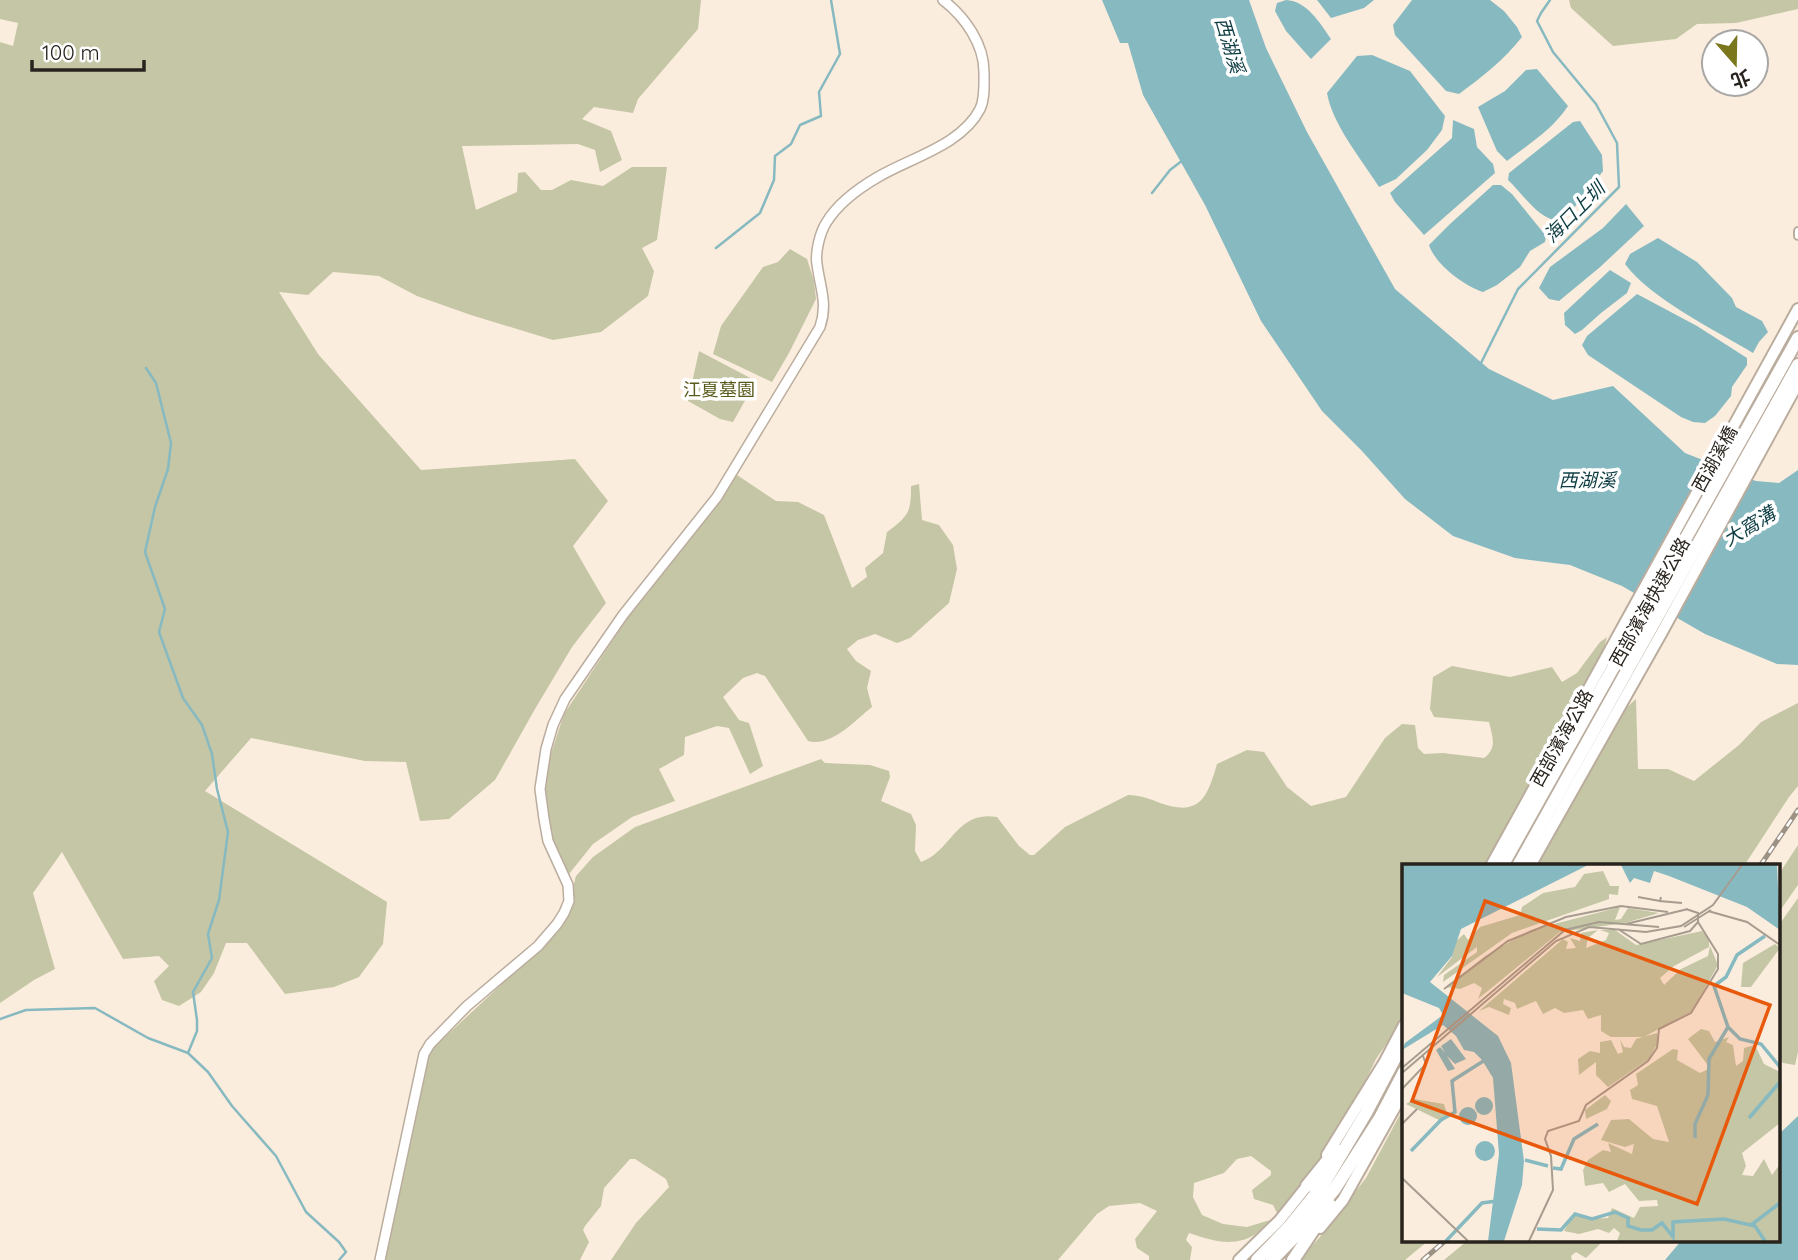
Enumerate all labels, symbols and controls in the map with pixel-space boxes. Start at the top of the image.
water label: 西湖溪 [1210,14,1251,79]
scale bar [32,28,144,72]
north arrow [1700,28,1770,98]
text: 100 m [42,39,100,65]
text: 北 [1728,64,1754,94]
water label: 海口上圳 [1539,175,1611,247]
park label: 江夏墓園 [683,378,755,401]
street label: 西湖溪橋 [1687,422,1742,496]
water label: 西湖溪 [1558,468,1618,492]
water label: 大窩溝 [1718,499,1782,551]
street label: 西部濱海快速公路 [1605,533,1695,670]
street label: 西部濱海公路 [1525,685,1598,791]
inset map [1402,864,1780,1242]

